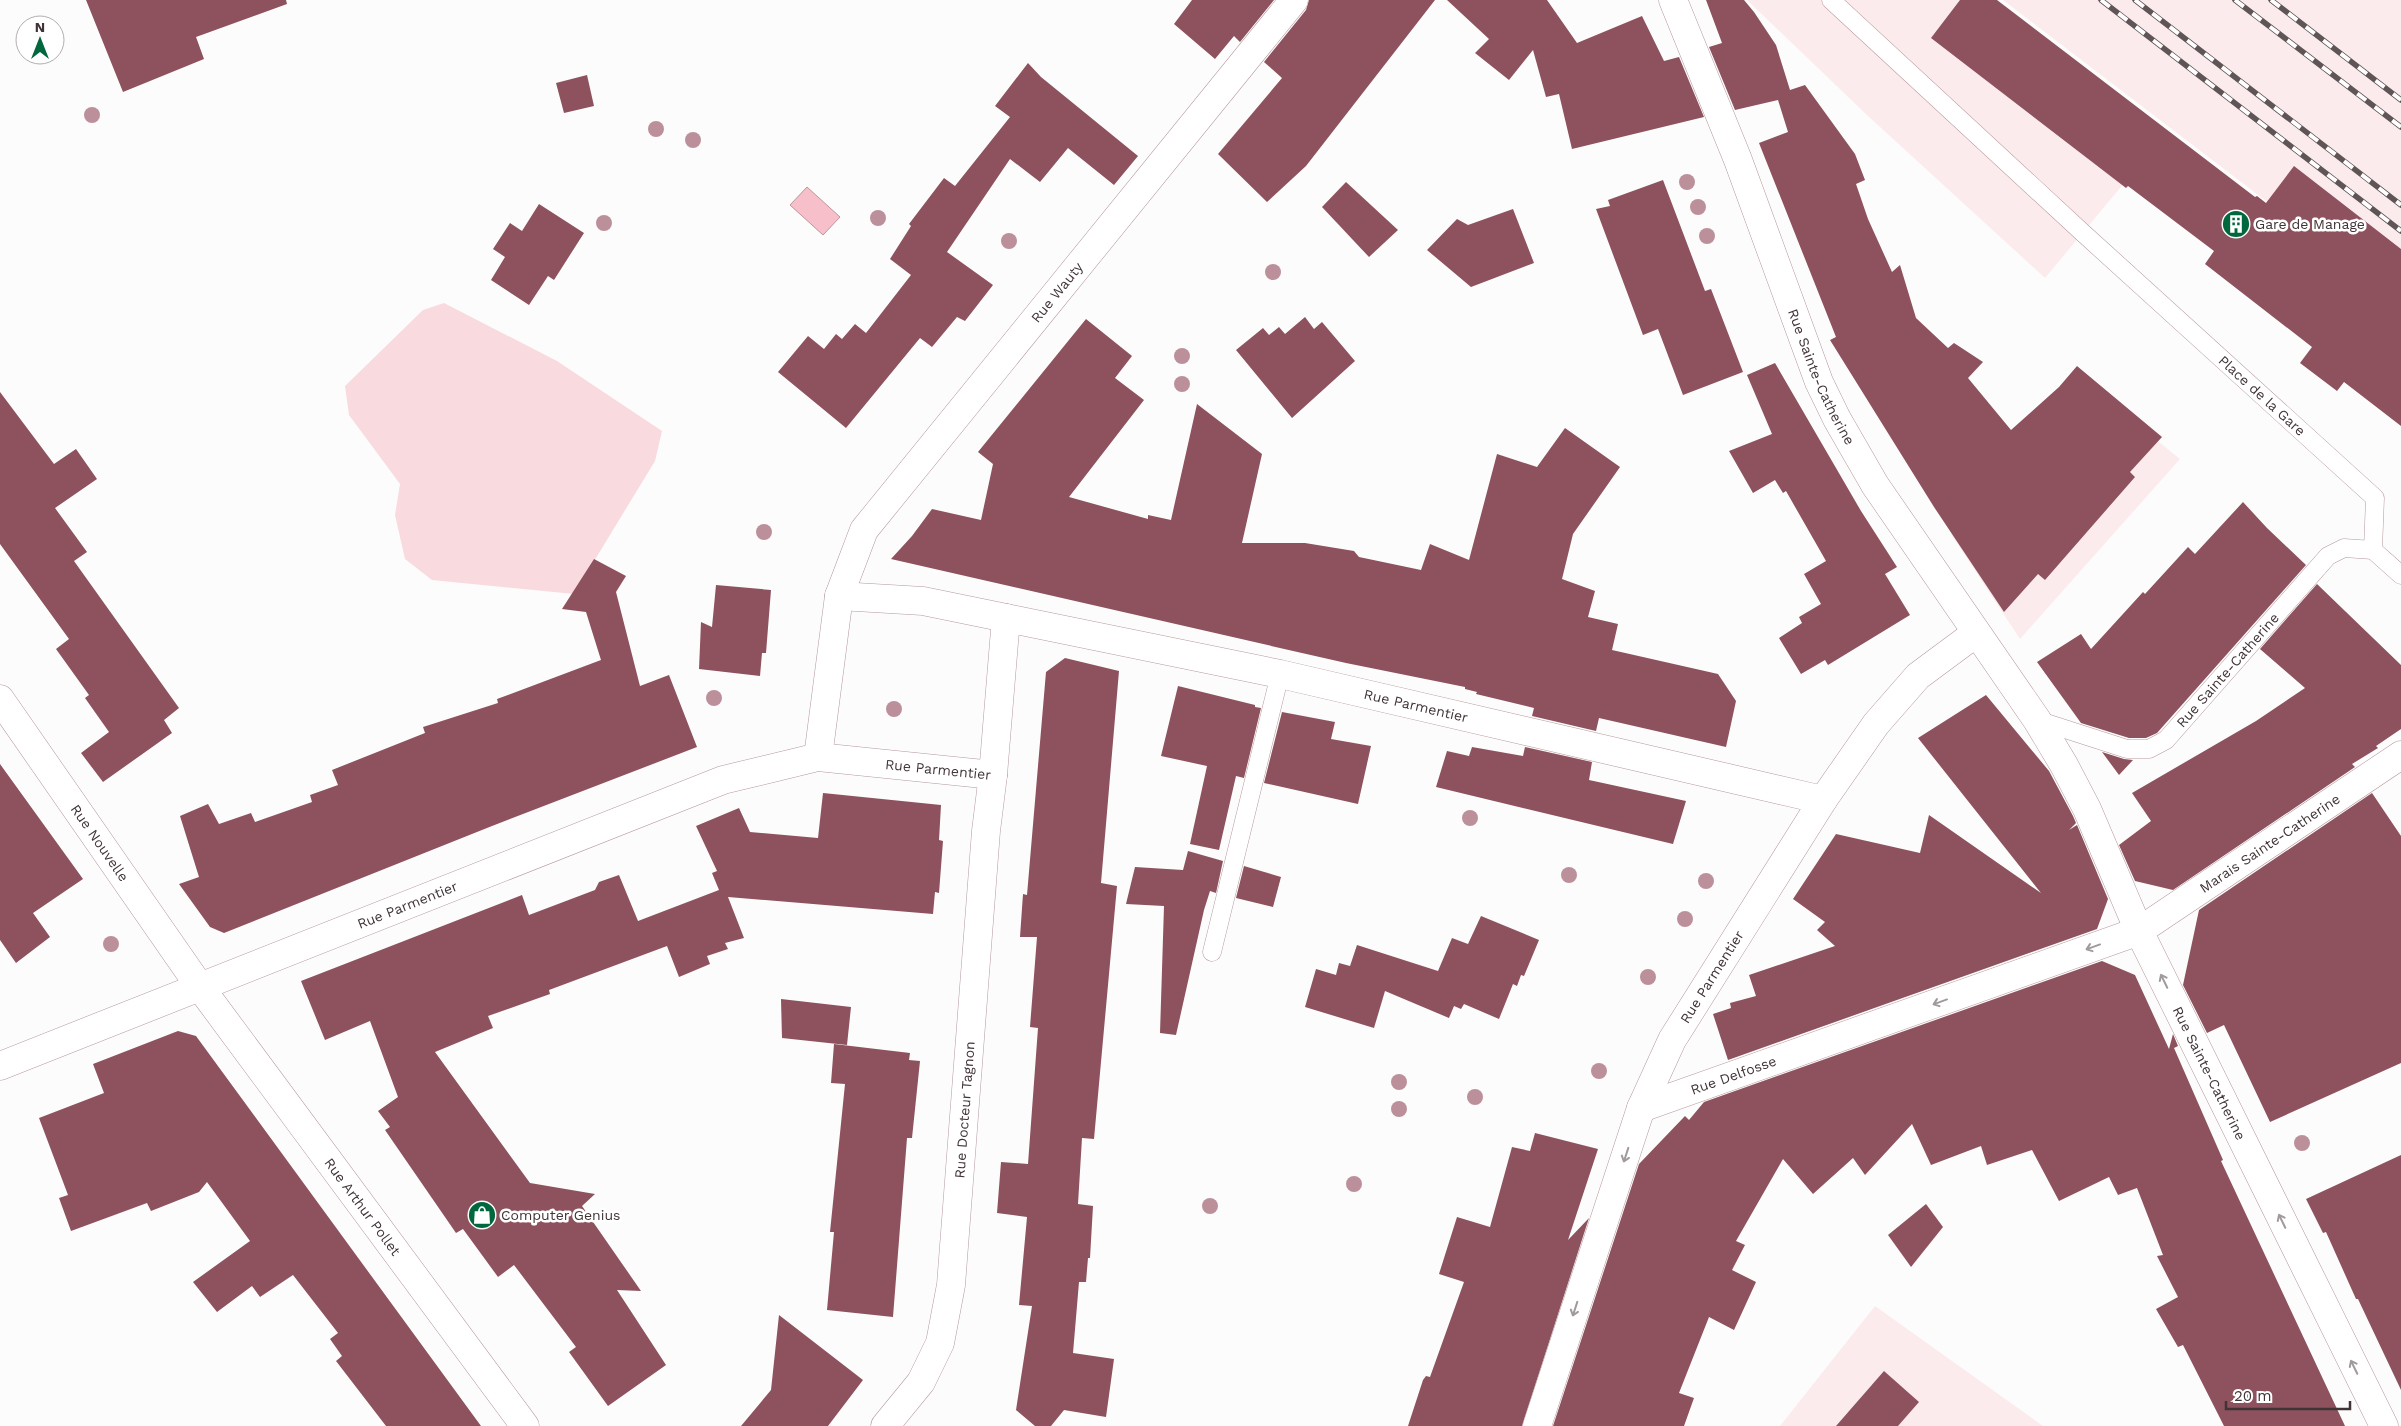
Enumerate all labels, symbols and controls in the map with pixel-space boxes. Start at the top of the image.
north arrow [15,15,65,65]
text: N [35,19,45,35]
building icon: Gare de Manage [2221,209,2251,239]
place label: Gare de Manage [2255,216,2365,232]
street label: Rue Wauty [1028,258,1086,326]
street label: Rue Sainte-Catherine [1785,306,1858,448]
street label: Place de la Gare [2215,352,2309,439]
street label: Rue Sainte-Catherine [2173,610,2282,730]
street label: Rue Parmentier [1362,686,1470,725]
street label: Rue Parmentier [884,756,992,783]
street label: Marais Sainte-Catherine [2197,790,2343,896]
street label: Rue Nouvelle [68,801,132,884]
street label: Rue Parmentier [355,878,460,932]
street label: Rue Parmentier [1677,927,1747,1026]
one-way arrow [2086,943,2102,952]
one-way arrow [2159,974,2168,989]
one-way arrow [1933,998,1949,1007]
street label: Rue Sainte-Catherine [2170,1004,2249,1142]
street label: Rue Docteur Tagnon [951,1041,978,1179]
street label: Rue Delfosse [1688,1053,1778,1098]
one-way arrow [1621,1146,1630,1162]
street label: Rue Arthur Pollet [321,1155,404,1259]
shop icon: Computer Genius [467,1200,497,1230]
place label: Computer Genius [501,1207,621,1223]
one-way arrow [2277,1214,2287,1229]
one-way arrow [1570,1301,1579,1316]
one-way arrow [2349,1359,2359,1374]
scale bar [2226,1378,2350,1410]
text: 20 m [2234,1387,2272,1405]

